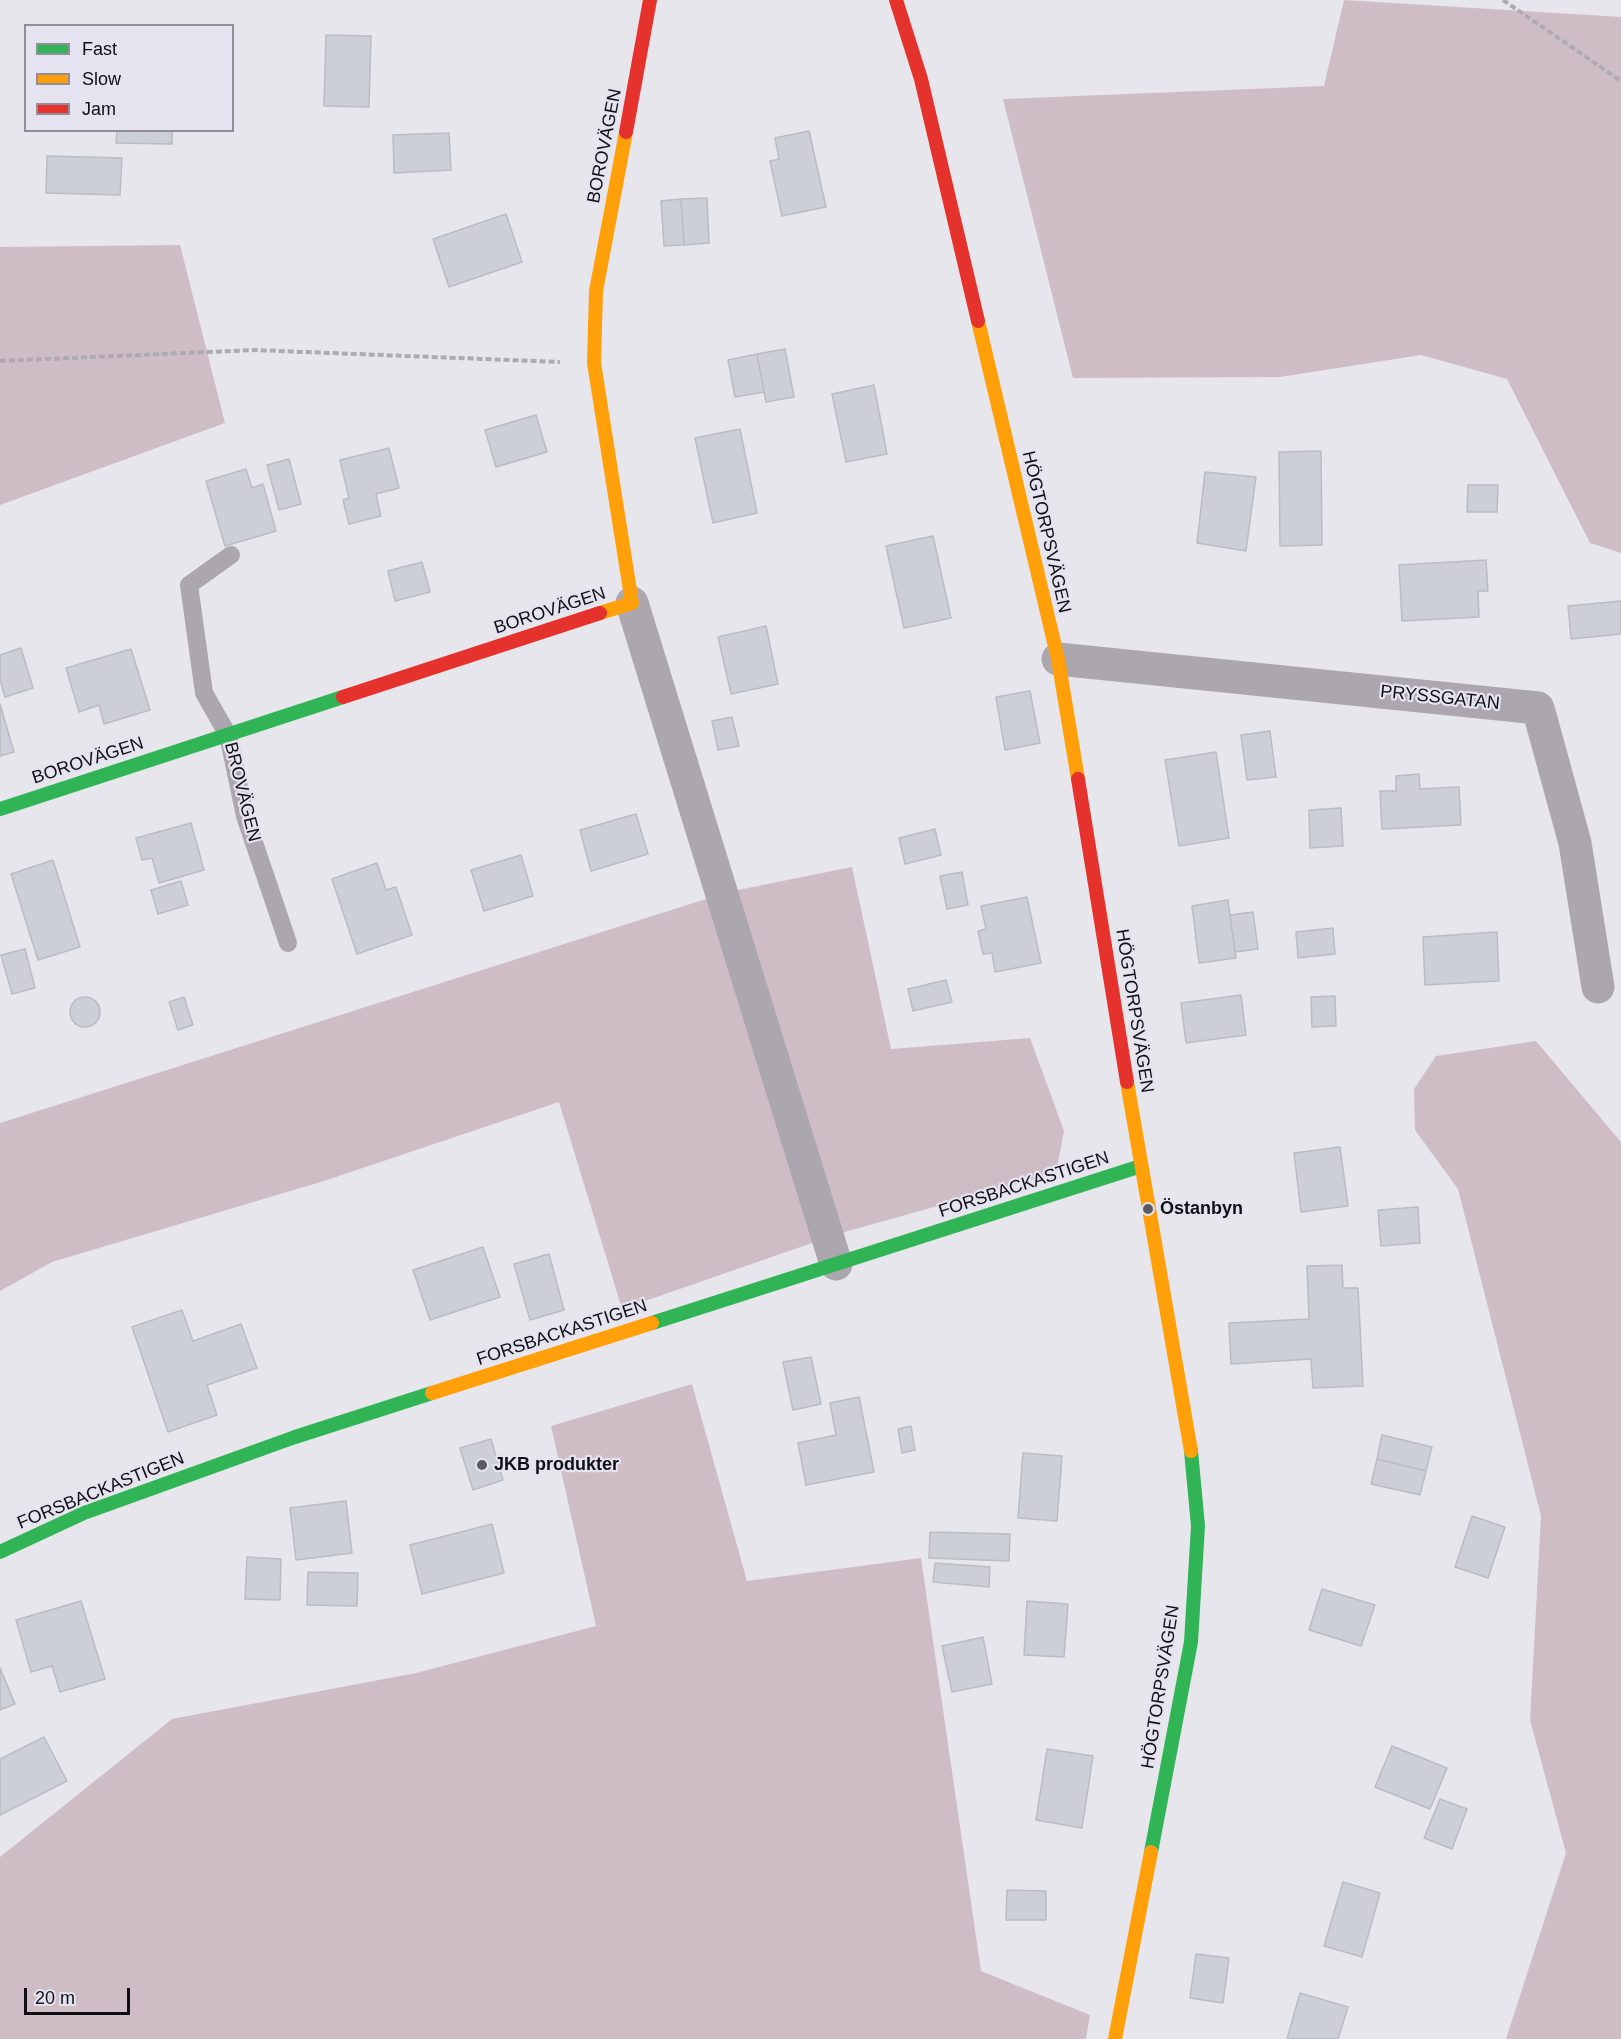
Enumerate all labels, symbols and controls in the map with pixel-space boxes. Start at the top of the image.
legend [24,24,234,132]
text: Fast [82,39,117,59]
text: Slow [82,69,121,89]
street label: BOROVÄGEN [583,87,627,205]
text: Jam [82,99,116,119]
street label: HÖGTORPSVÄGEN [1017,449,1075,615]
street label: BOROVÄGEN [491,583,609,639]
street label: PRYSSGATAN [1379,681,1501,715]
street label: BOROVÄGEN [29,733,147,789]
street label: BROVÄGEN [219,740,265,844]
street label: HÖGTORPSVÄGEN [1110,927,1158,1095]
street label: FORSBACKASTIGEN [936,1147,1112,1223]
place label: Östanbyn [1160,1198,1243,1220]
marker: Östanbyn [1141,1202,1155,1216]
street label: FORSBACKASTIGEN [474,1295,650,1371]
street label: FORSBACKASTIGEN [14,1448,188,1534]
place label: JKB produkter [494,1454,619,1476]
marker: JKB produkter [475,1458,489,1472]
street label: HÖGTORPSVÄGEN [1137,1603,1185,1771]
scale bar [27,1976,134,2014]
text: 20 m [35,1988,75,2008]

